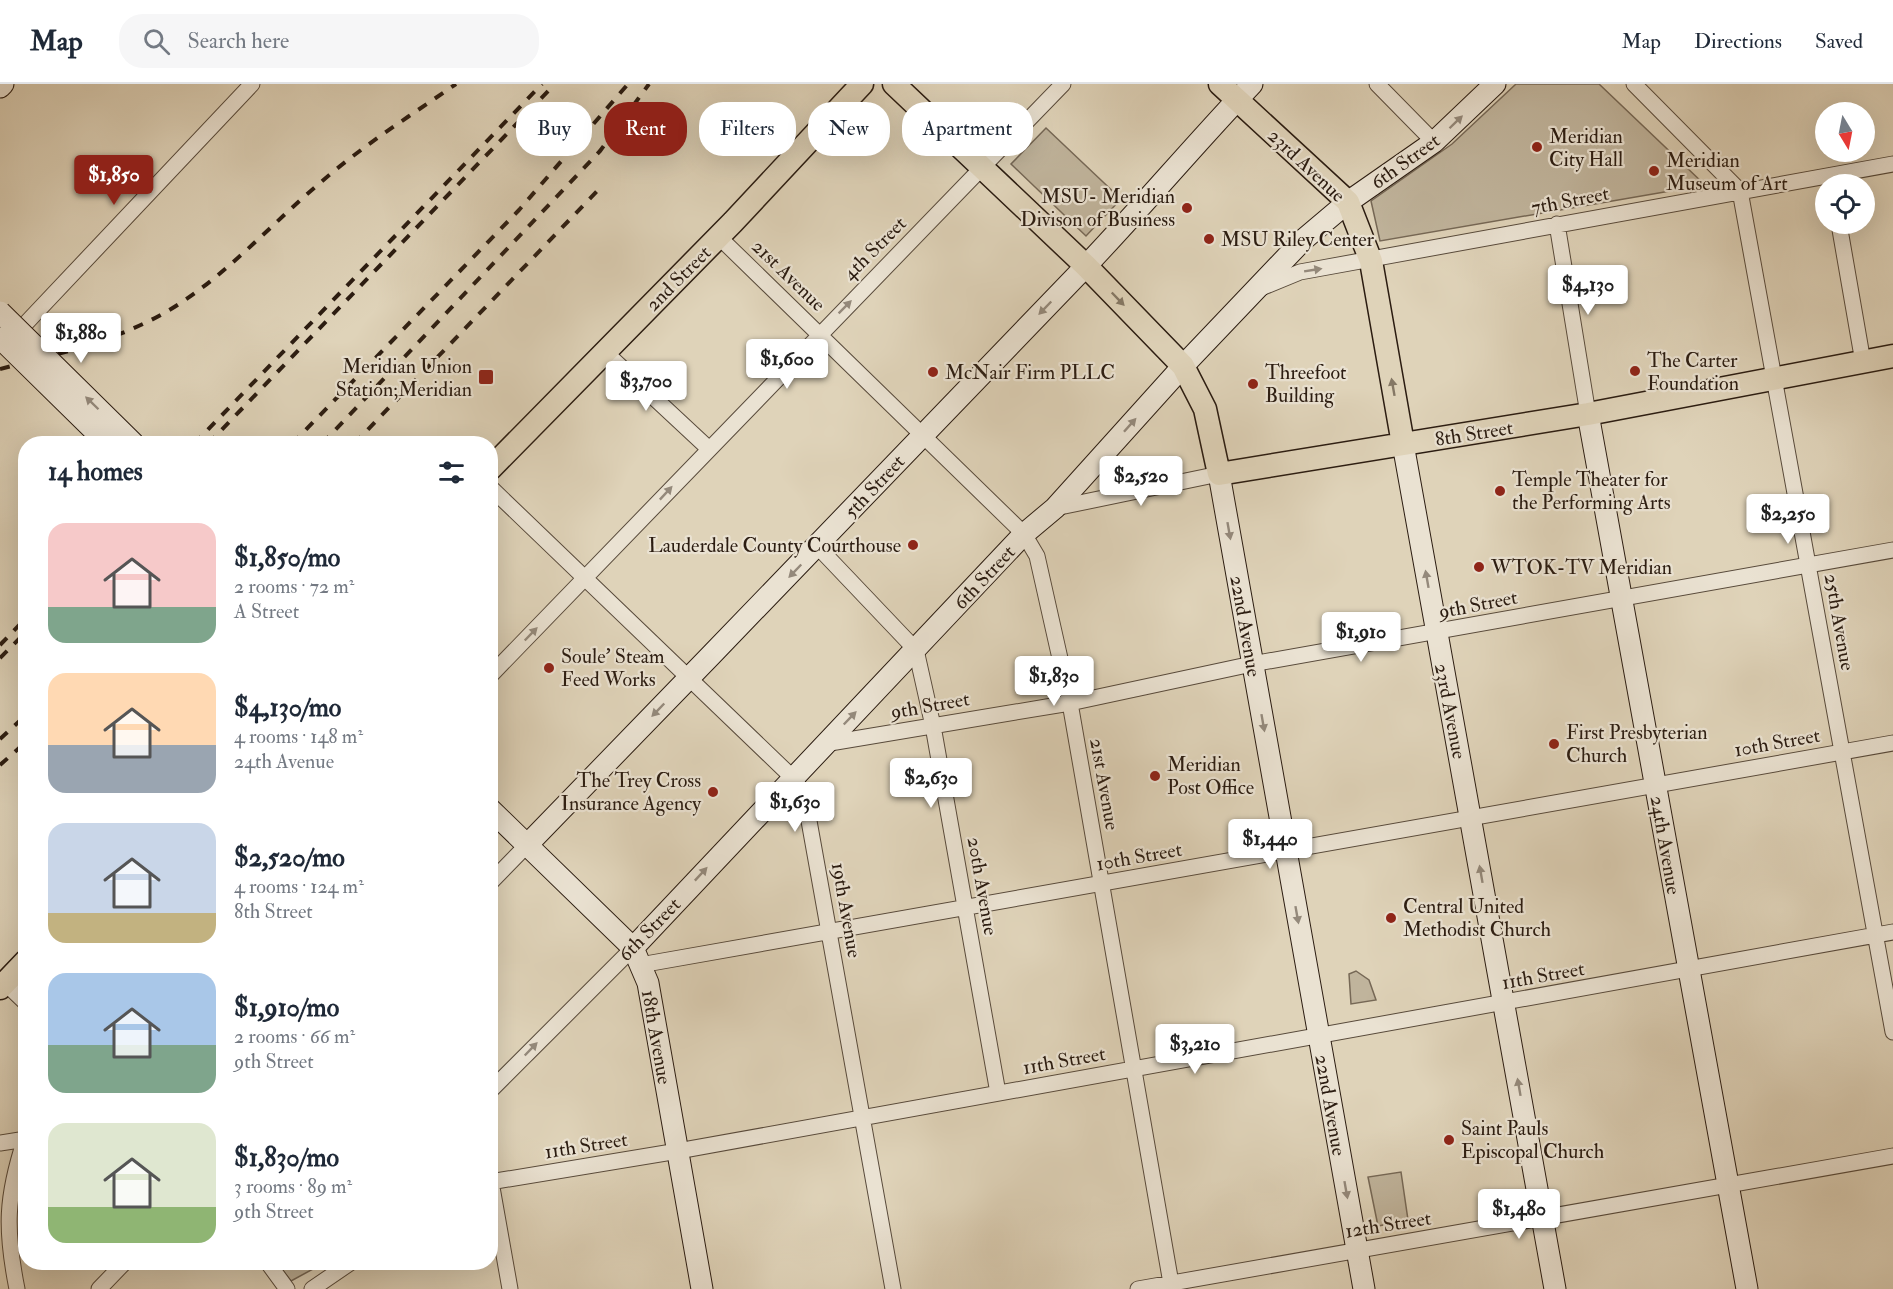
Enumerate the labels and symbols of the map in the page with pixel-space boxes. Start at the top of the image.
north arrow [1815,102,1875,162]
one-way arrow [1448,115,1462,129]
street label: 23rd Avenue [1263,123,1351,208]
place label: Meridian City Hall [1549,124,1623,172]
street label: 6th Street [1366,128,1445,195]
marker: Meridian City Hall [1530,140,1544,154]
place label: Meridian Museum of Art [1666,148,1788,196]
pin: $1,850 [65,155,163,206]
marker: Meridian Museum of Art [1647,164,1661,178]
street label: 7th Street [1529,181,1612,220]
place label: MSU- Meridian Divison of Business [1020,184,1175,232]
marker: MSU- Meridian Divison of Business [1180,201,1194,215]
street label: 4th Street [837,211,912,286]
place label: MSU Riley Center [1221,227,1375,252]
marker: MSU Riley Center [1202,232,1216,246]
street label: 21st Avenue [747,234,831,317]
street label: 2nd Street [640,240,717,316]
pin: $4,130 [1539,265,1637,316]
one-way arrow [1304,266,1323,275]
one-way arrow [1111,291,1125,306]
one-way arrow [838,300,852,315]
one-way arrow [1038,300,1052,315]
pin: $1,880 [32,313,130,364]
pin: $1,600 [738,339,836,390]
place label: The Carter Foundation [1647,348,1739,396]
place label: Meridian Union Station;Meridian [336,354,472,402]
place label: McNair Firm PLLC [945,360,1115,385]
place label: Threefoot Building [1265,360,1347,408]
pin: $3,700 [597,361,695,412]
marker: The Carter Foundation [1628,364,1642,378]
marker: McNair Firm PLLC [926,365,940,379]
marker: Meridian Union Station;Meridian [477,368,495,386]
marker: Threefoot Building [1246,377,1260,391]
one-way arrow [1388,377,1397,396]
one-way arrow [85,396,100,410]
street label: 8th Street [1433,415,1515,452]
one-way arrow [1123,418,1136,433]
street label: 5th Street [839,449,911,523]
pin: $2,520 [1092,456,1190,507]
place label: Temple Theater for the Performing Arts [1512,467,1671,515]
marker: Temple Theater for the Performing Arts [1493,484,1507,498]
one-way arrow [659,485,673,500]
pin: $2,250 [1739,494,1837,545]
one-way arrow [1225,522,1234,541]
place label: Lauderdale County Courthouse [648,533,901,558]
marker: Lauderdale County Courthouse [906,538,920,552]
street label: 6th Street [948,539,1021,615]
place label: WTOK-TV Meridian [1490,555,1672,580]
marker: WTOK-TV Meridian [1472,560,1486,574]
one-way arrow [788,563,802,578]
one-way arrow [1422,569,1431,588]
street label: 25th Avenue [1819,572,1860,672]
street label: 22nd Avenue [1224,573,1267,679]
street label: 9th Street [1435,585,1520,625]
pin: $1,910 [1312,612,1410,663]
one-way arrow [524,627,538,641]
place label: Soule’ Steam Feed Works [561,644,665,692]
pin: $1,830 [1005,656,1103,707]
marker: Soule’ Steam Feed Works [542,661,556,675]
street label: 23rd Avenue [1429,661,1472,761]
street label: 9th Street [887,686,972,725]
one-way arrow [652,703,666,717]
one-way arrow [843,710,857,725]
one-way arrow [1259,714,1268,733]
place label: First Presbyterian Church [1566,720,1708,768]
street label: 10th Street [1732,723,1822,762]
street label: 21st Avenue [1084,736,1125,832]
marker: First Presbyterian Church [1547,737,1561,751]
place label: Meridian Post Office [1167,752,1254,800]
pin: $2,630 [882,758,980,809]
place label: The Trey Cross Insurance Agency [561,768,702,816]
marker: Meridian Post Office [1148,769,1162,783]
pin: $1,630 [746,782,844,833]
marker: The Trey Cross Insurance Agency [706,785,720,799]
street label: 24th Avenue [1645,794,1687,896]
pin: $1,440 [1221,819,1319,870]
street label: 20th Avenue [962,835,1003,937]
street label: 10th Street [1094,837,1184,876]
street label: 19th Avenue [826,860,867,960]
one-way arrow [1477,864,1486,883]
one-way arrow [694,868,708,882]
street label: 6th Street [613,892,686,967]
place label: Central United Methodist Church [1403,894,1551,942]
one-way arrow [1293,906,1302,925]
marker: Central United Methodist Church [1384,911,1398,925]
street label: 11th Street [1500,956,1587,995]
street label: 18th Avenue [636,988,677,1086]
pin: $3,210 [1146,1024,1244,1075]
street label: 11th Street [1021,1041,1108,1080]
one-way arrow [524,1042,538,1057]
street label: 22nd Avenue [1309,1052,1352,1158]
one-way arrow [1514,1077,1523,1096]
place label: Saint Pauls Episcopal Church [1461,1116,1605,1165]
street label: 11th Street [543,1127,630,1164]
marker: Saint Pauls Episcopal Church [1442,1133,1456,1147]
one-way arrow [1342,1180,1351,1199]
pin: $1,480 [1470,1189,1568,1240]
street label: 12th Street [1343,1205,1433,1244]

